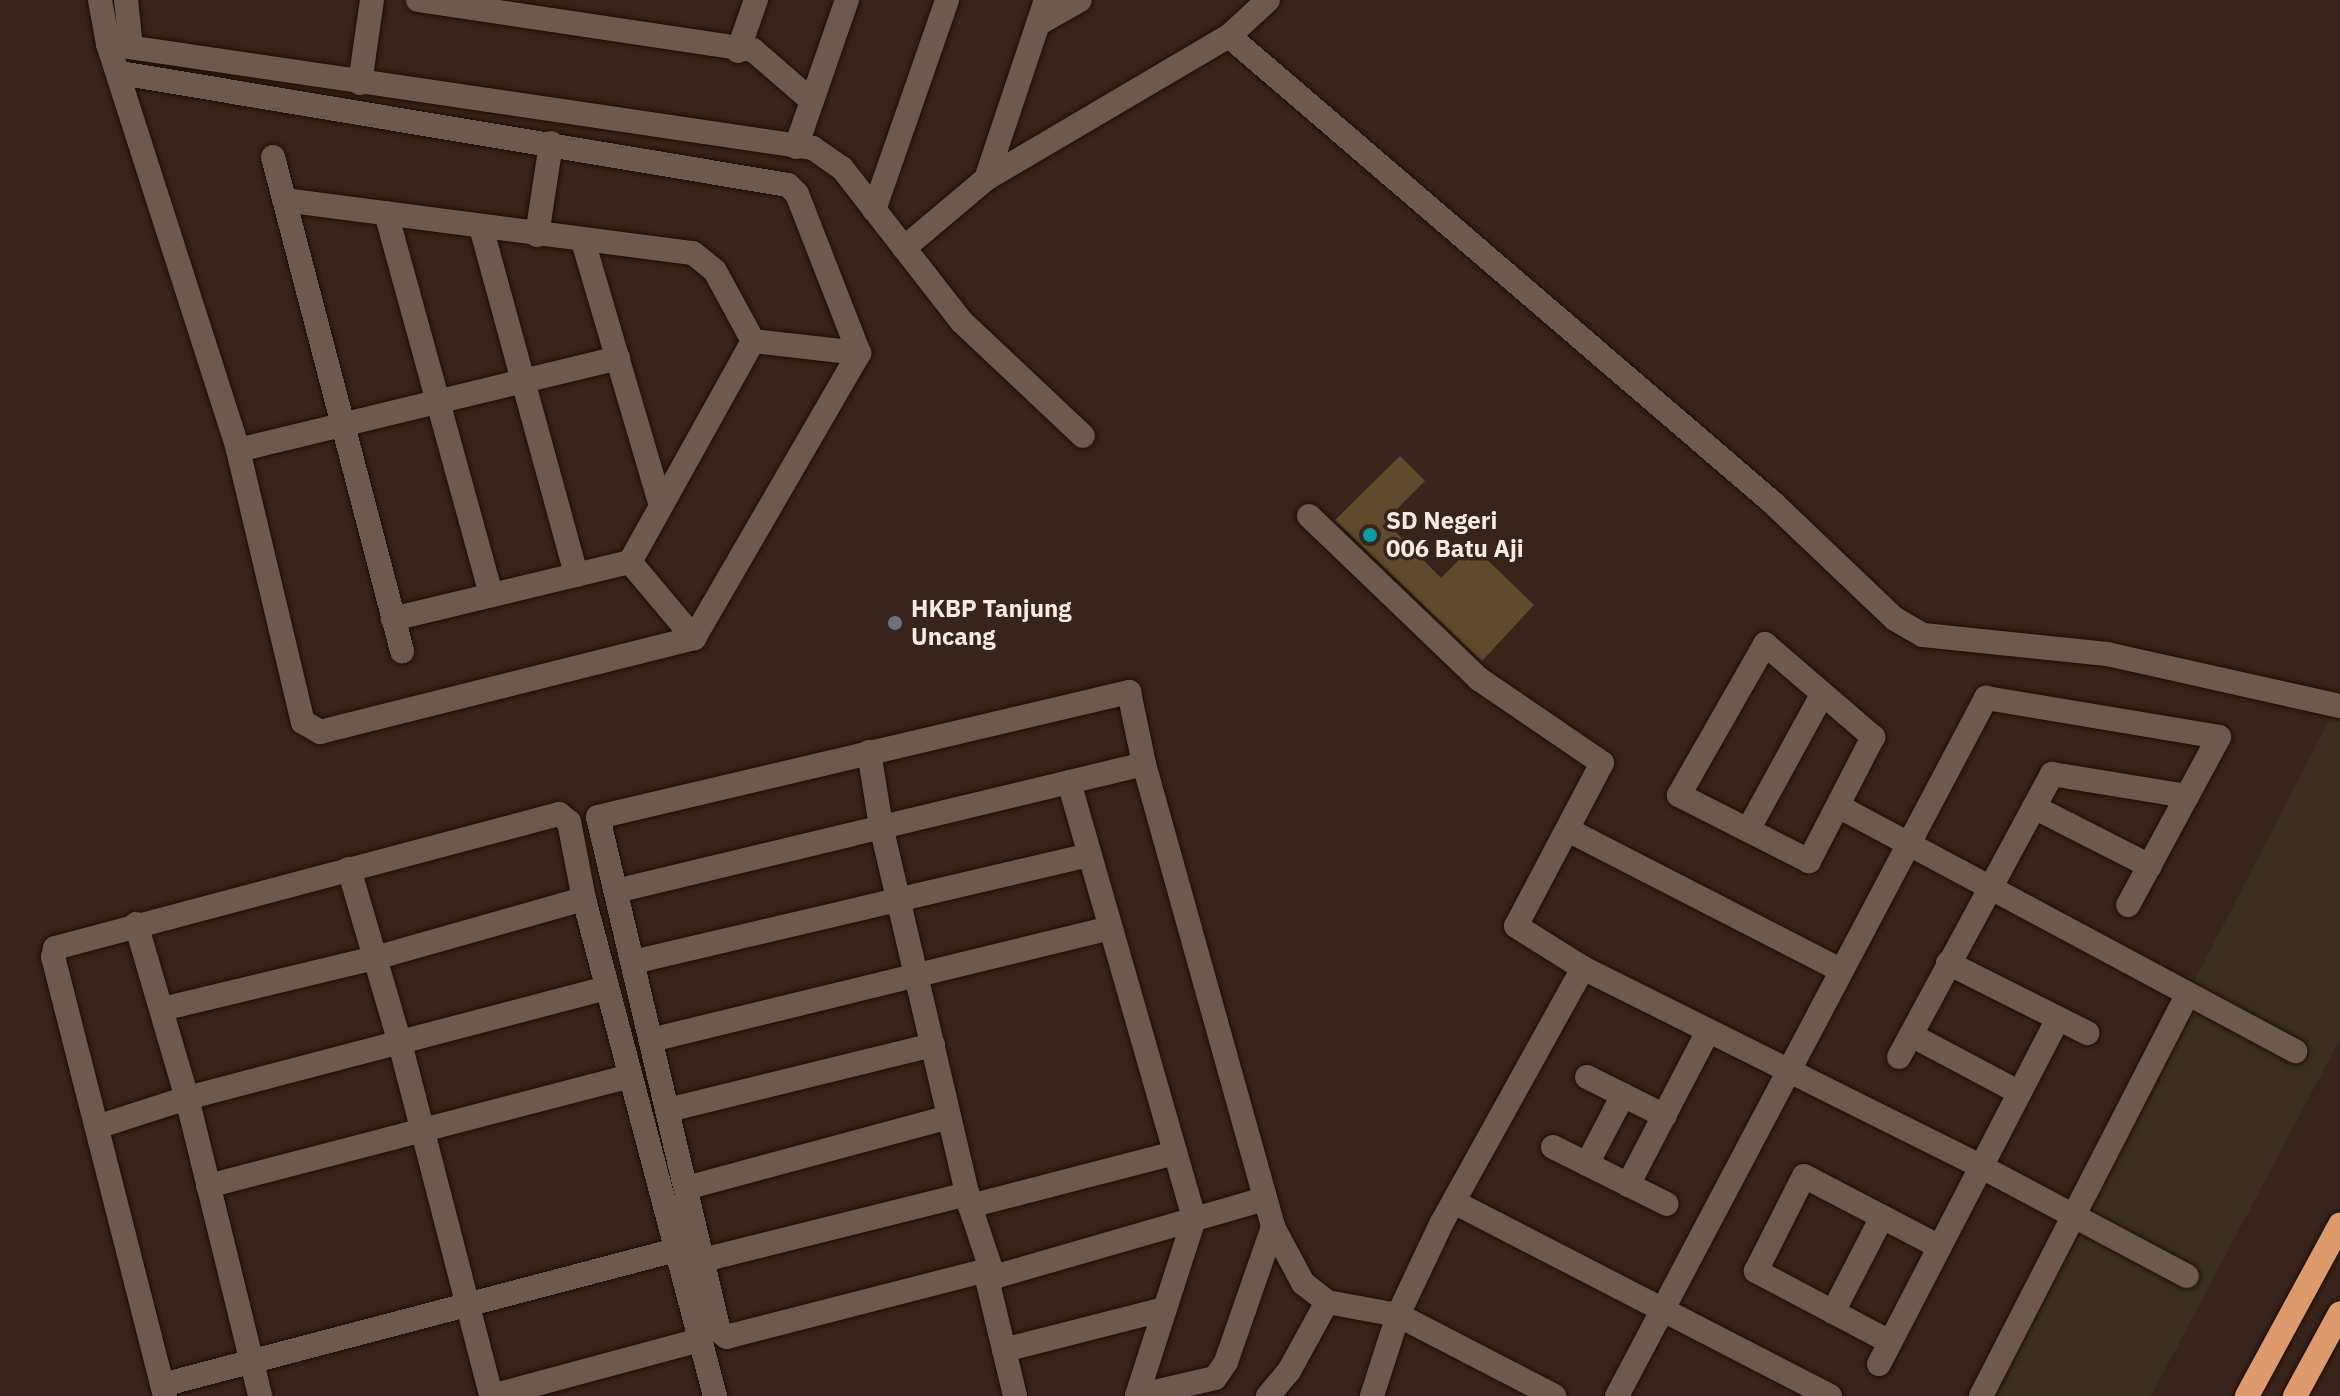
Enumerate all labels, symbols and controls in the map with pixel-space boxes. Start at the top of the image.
place label: SD Negeri 006 Batu Aji [1386,507,1524,563]
marker: SD Negeri 006 Batu Aji [1361,526,1379,544]
place label: HKBP Tanjung Uncang [911,595,1072,651]
marker: HKBP Tanjung Uncang [886,614,904,632]

